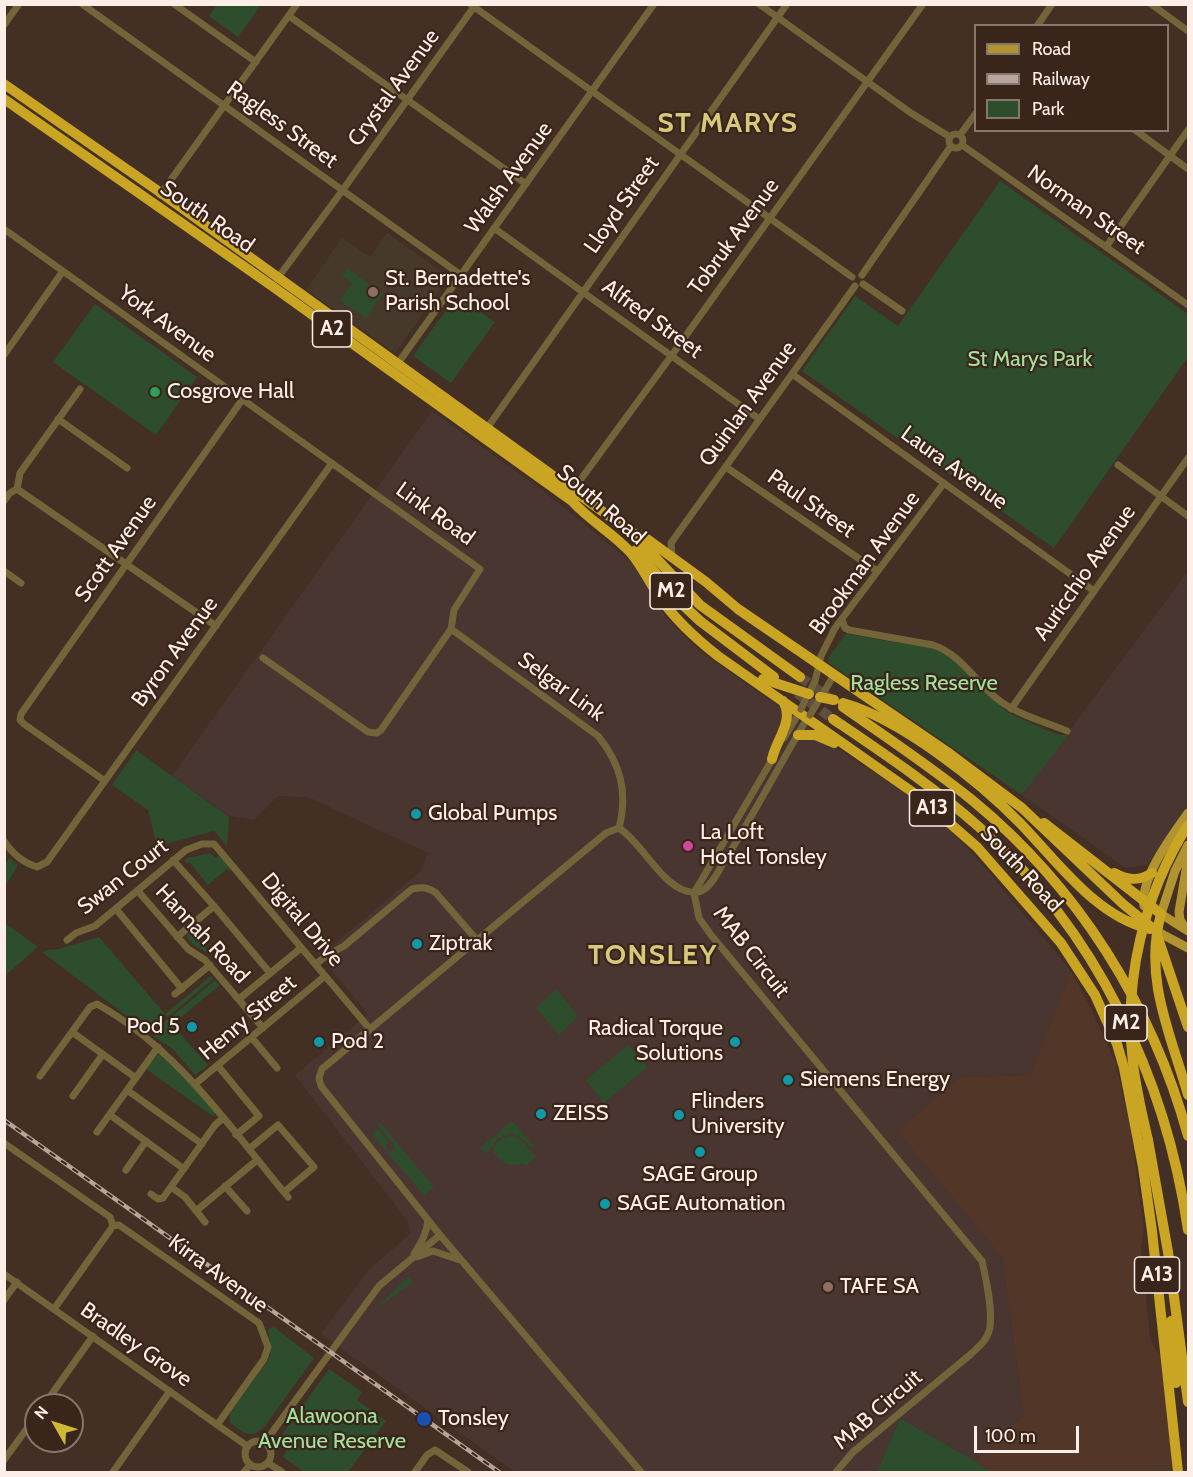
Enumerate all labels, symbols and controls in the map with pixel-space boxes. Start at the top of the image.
street label: Crystal Avenue [343,24,445,152]
legend [974,24,1169,132]
text: Road [1032,38,1071,60]
text: Railway [1032,68,1090,90]
street label: Ragless Street [221,76,343,174]
text: Park [1032,98,1064,120]
district label: ST MARYS [657,107,799,141]
street label: Walsh Avenue [460,117,558,239]
street label: Lloyd Street [579,151,665,259]
street label: Norman Street [1022,160,1150,260]
street label: Tobruk Avenue [683,174,785,300]
street label: South Road [155,175,259,259]
place label: St. Bernadette's Parish School [385,266,530,318]
street label: Alfred Street [597,274,707,364]
street label: York Avenue [113,280,221,368]
marker: St. Bernadette's Parish School [366,285,380,299]
road number: A2 [312,311,352,347]
street label: Quinlan Avenue [694,336,802,472]
park label: St Marys Park [968,347,1092,373]
place label: Cosgrove Hall [167,379,294,405]
marker: Cosgrove Hall [148,385,162,399]
street label: Laura Avenue [896,421,1012,515]
street label: South Road [551,459,651,551]
street label: Paul Street [762,464,860,544]
street label: Link Road [391,477,479,551]
street label: Brookman Avenue [804,486,926,640]
street label: Scott Avenue [70,491,162,607]
street label: Auricchio Avenue [1028,500,1142,646]
road number: M2 [650,573,692,609]
street label: Byron Avenue [126,592,224,712]
street label: Selgar Link [513,647,609,727]
park label: Ragless Reserve [850,671,998,697]
road number: A13 [910,790,954,826]
place label: Global Pumps [428,801,557,827]
marker: Global Pumps [409,807,423,821]
place label: La Loft Hotel Tonsley [700,820,827,872]
street label: South Road [974,820,1068,918]
street label: Swan Court [73,834,173,920]
marker: La Loft Hotel Tonsley [681,839,695,853]
street label: Digital Drive [255,868,349,972]
street label: Hannah Road [150,879,254,989]
street label: MAB Circuit [707,901,795,1003]
place label: Ziptrak [429,931,492,957]
marker: Ziptrak [410,937,424,951]
district label: TONSLEY [588,939,718,973]
street label: Henry Street [194,970,302,1066]
road number: M2 [1105,1005,1147,1041]
place label: Pod 5 [127,1014,180,1040]
place label: Radical Torque Solutions [588,1016,723,1068]
marker: Pod 5 [185,1020,199,1034]
place label: Pod 2 [331,1029,384,1055]
marker: Pod 2 [312,1035,326,1049]
marker: Radical Torque Solutions [728,1035,742,1049]
place label: Siemens Energy [800,1067,950,1093]
marker: Siemens Energy [781,1073,795,1087]
place label: Flinders University [691,1089,785,1140]
place label: ZEISS [553,1101,609,1127]
marker: ZEISS [534,1107,548,1121]
marker: Flinders University [672,1108,686,1122]
marker: SAGE Group [693,1145,707,1159]
place label: SAGE Group [642,1162,758,1188]
place label: SAGE Automation [617,1191,785,1217]
marker: SAGE Automation [598,1197,612,1211]
street label: Kirra Avenue [163,1229,273,1319]
road number: A13 [1134,1257,1180,1293]
place label: TAFE SA [840,1274,919,1300]
marker: TAFE SA [821,1280,835,1294]
street label: Bradley Grove [75,1297,197,1393]
street label: MAB Circuit [828,1364,928,1456]
north arrow [24,1393,84,1453]
text: N [30,1402,52,1423]
park label: Alawoona Avenue Reserve [258,1404,406,1456]
place label: Tonsley [438,1406,509,1432]
marker: Tonsley [415,1410,433,1428]
scale bar [977,1414,1082,1452]
text: 100 m [985,1425,1036,1447]

